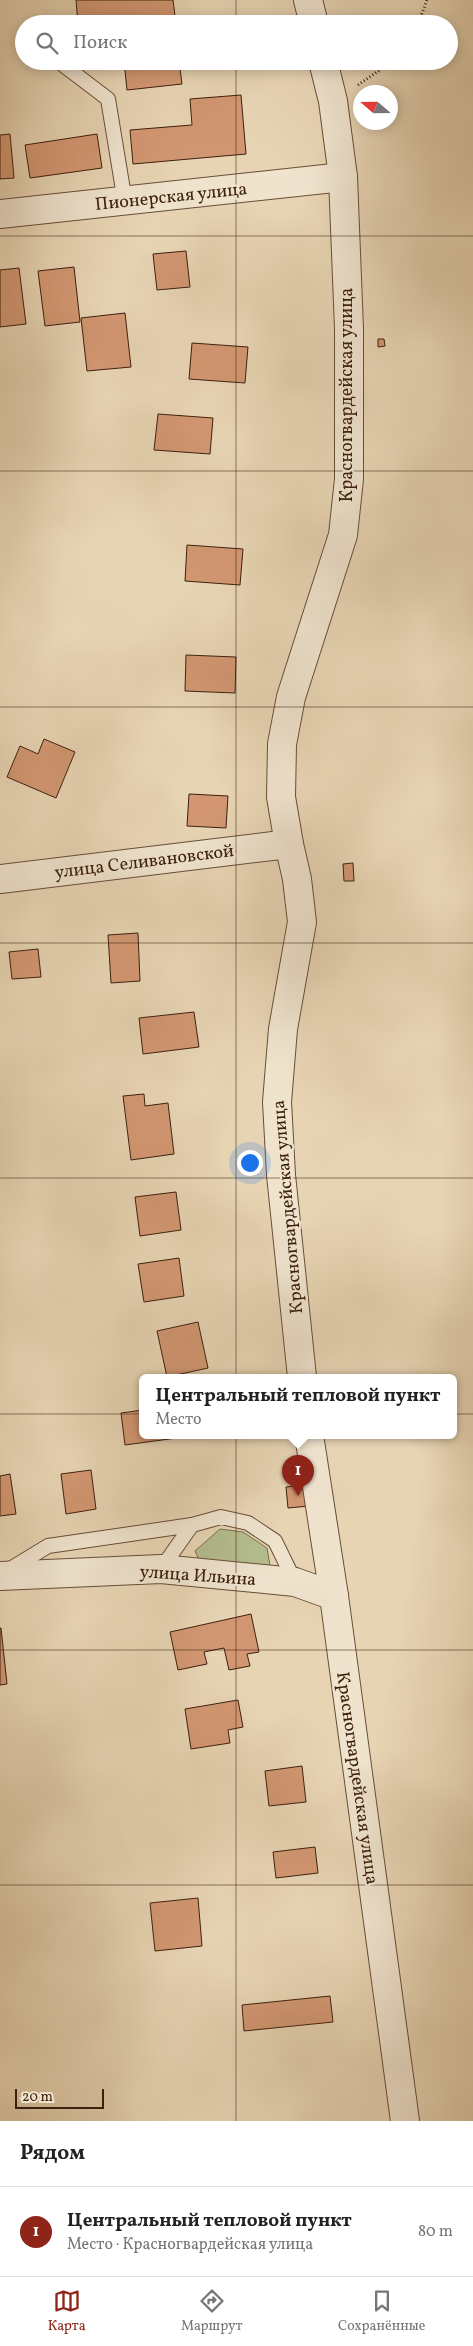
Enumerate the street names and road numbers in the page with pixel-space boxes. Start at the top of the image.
street label: Пионерская улица [94,177,249,218]
street label: Красногвардейская улица [335,288,360,502]
street label: улица Селивановской [53,839,235,886]
street label: Красногвардейская улица [267,1099,310,1315]
street label: улица Ильина [139,1560,257,1593]
street label: Красногвардейская улица [329,1670,384,1886]

